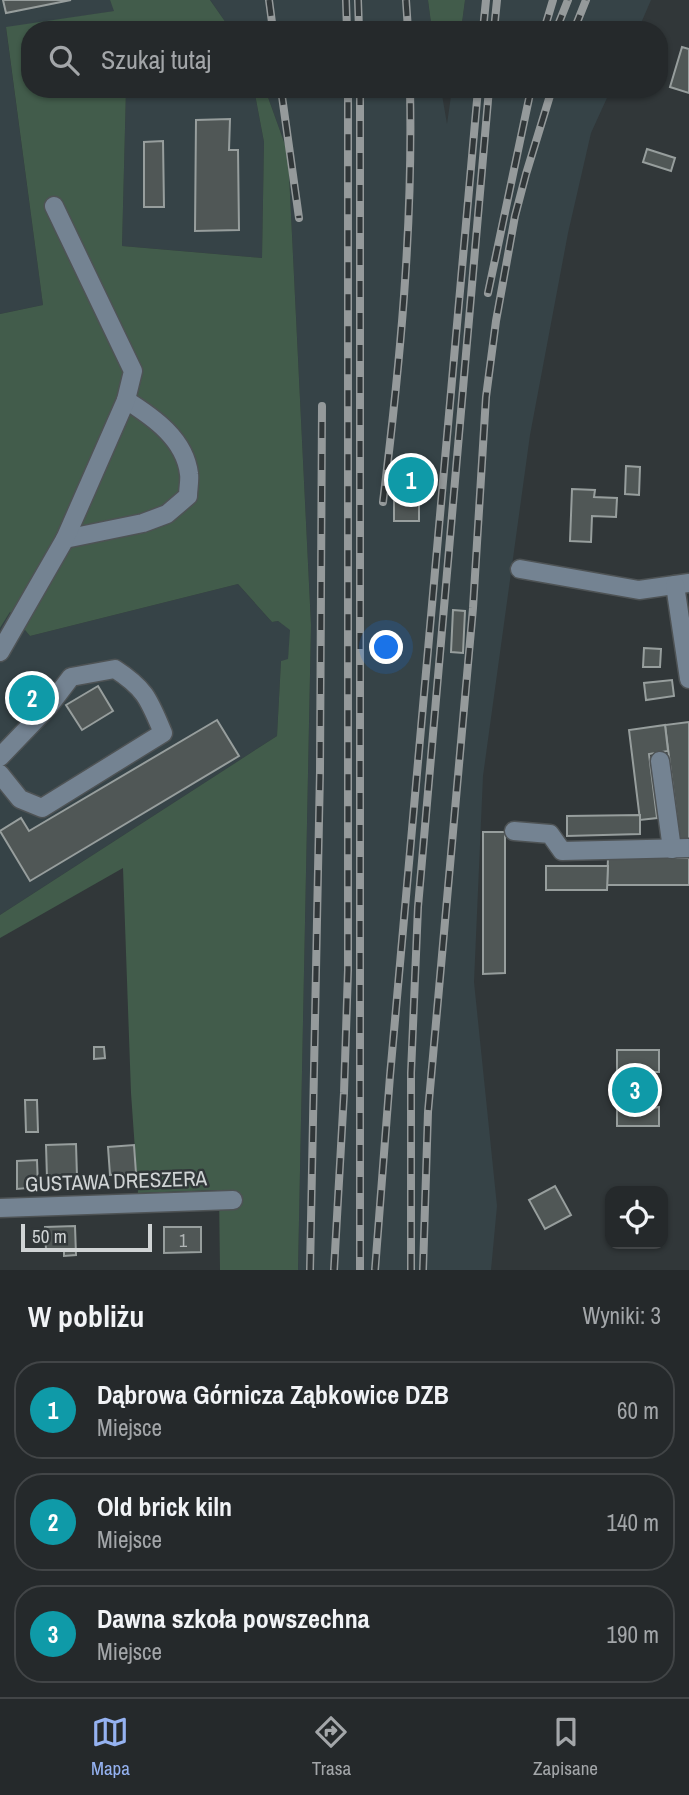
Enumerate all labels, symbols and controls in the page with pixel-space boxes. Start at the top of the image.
search box [21,21,668,98]
icon: search [45,41,83,79]
text: Szukaj tutaj [101,42,211,77]
pin: 1 [388,454,434,506]
your location [369,630,403,664]
pin: 2 [9,672,55,724]
pin: 3 [612,1064,658,1116]
street label: GUSTAWA DRESZERA [24,1163,208,1199]
map controls [605,1186,668,1249]
button: locate [605,1186,668,1249]
scale bar [21,1221,152,1253]
text: 50 m [32,1223,67,1249]
house number: 1 [179,1228,188,1253]
text: W pobliżu [28,1296,144,1336]
text: Wyniki: 3 [583,1300,661,1331]
text: Dąbrowa Górnicza Ząbkowice DZB [97,1377,449,1412]
text: 1 [48,1395,58,1426]
text: 60 m [617,1395,659,1426]
text: Miejsce [97,1412,162,1443]
text: Old brick kiln [97,1489,232,1524]
text: 2 [48,1507,58,1538]
text: 140 m [607,1507,659,1538]
text: Miejsce [97,1524,162,1555]
text: Dawna szkoła powszechna [97,1601,370,1636]
text: 3 [48,1619,58,1650]
text: 190 m [607,1619,659,1650]
text: Miejsce [97,1636,162,1667]
tab: Mapa [91,1713,130,1781]
tab: Trasa [312,1713,351,1781]
tab: Zapisane [533,1713,598,1781]

